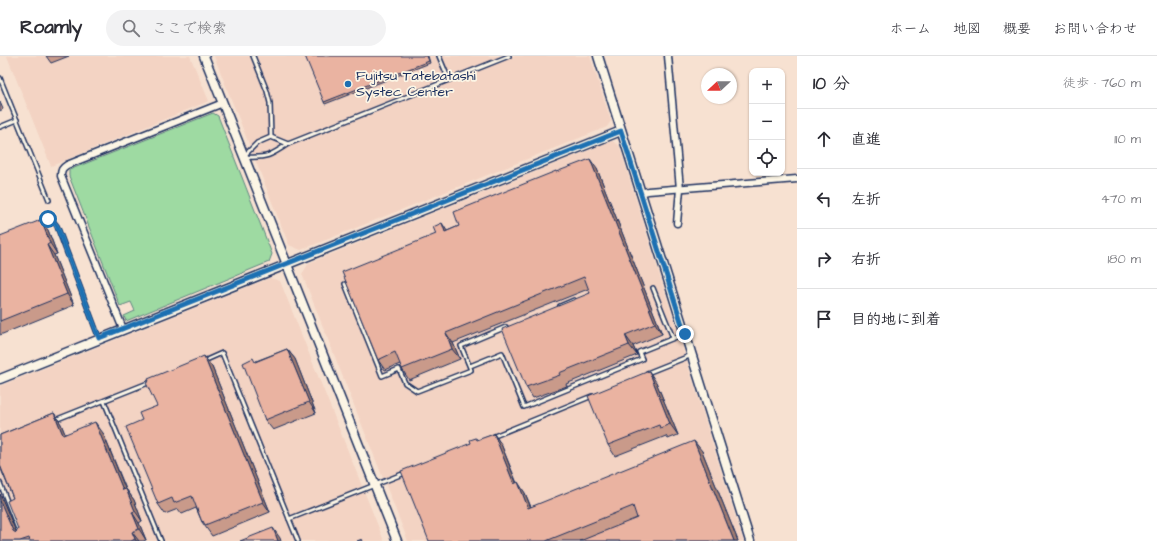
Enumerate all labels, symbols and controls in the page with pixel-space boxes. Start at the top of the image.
search box [106,10,386,46]
text: Roamly [20,14,82,41]
icon: search [120,17,142,39]
text: ここで検索 [152,18,227,39]
text: ホーム [890,19,931,39]
text: 地図 [953,19,981,39]
text: 概要 [1003,19,1031,39]
text: お問い合わせ [1053,19,1137,39]
place label: Fujitsu Tatebatashi Systec Center [356,66,476,102]
north arrow [701,68,737,104]
map controls [749,68,785,176]
button: + [749,68,785,104]
text: 10 分 [813,72,850,96]
text: 徒歩 · 760 m [1063,74,1141,92]
marker: Fujitsu Tatebatashi Systec Center [343,79,353,89]
button: − [749,104,785,140]
icon: ahead [813,128,835,150]
text: 直進 [851,129,881,150]
text: 110 m [1114,130,1141,148]
button: locate [749,140,785,176]
icon: left [813,188,835,210]
text: 左折 [851,189,881,210]
text: 470 m [1101,190,1141,208]
route start [39,210,57,228]
icon: right [813,248,835,270]
text: 右折 [851,249,881,270]
text: 180 m [1107,250,1141,268]
icon: arrive [813,308,835,330]
text: 目的地に到着 [851,309,941,330]
route end [676,325,694,343]

